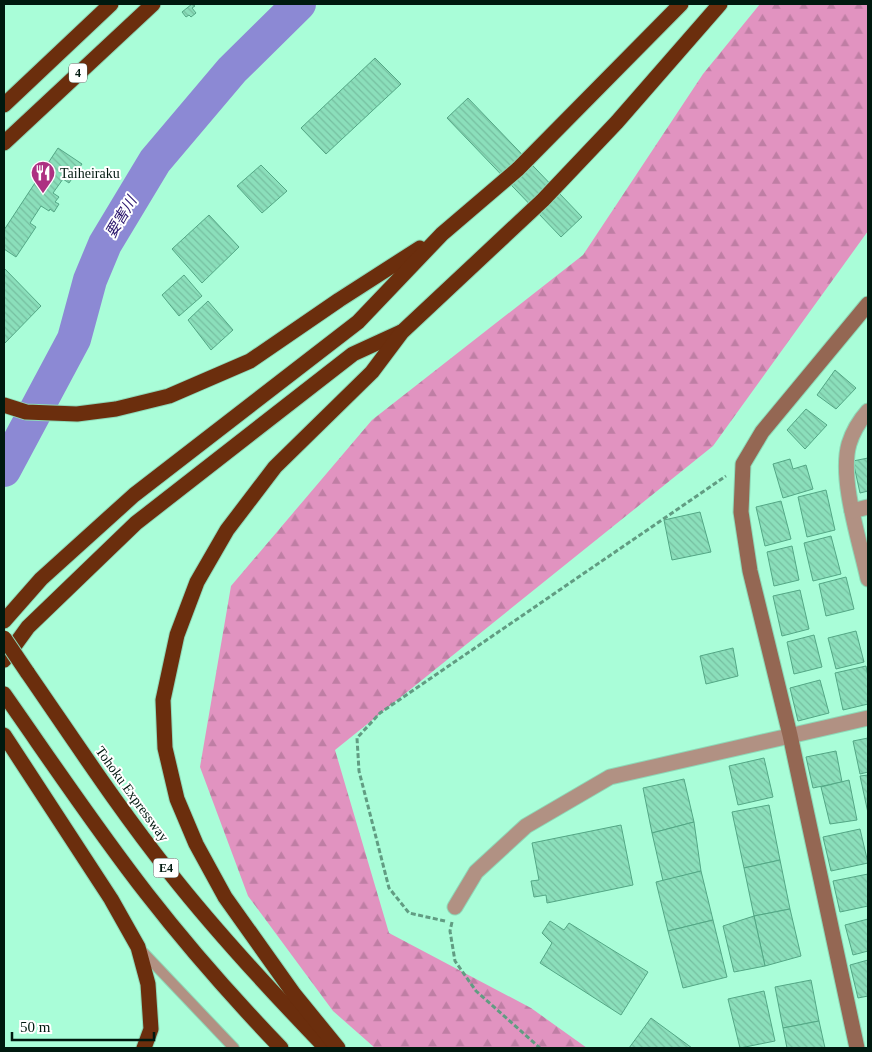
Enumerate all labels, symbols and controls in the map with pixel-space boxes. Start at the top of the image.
road number: 4 [69,64,87,82]
restaurant icon: Taiheiraku [30,160,56,194]
place label: Taiheiraku [60,166,120,181]
water label: 要害川 [103,192,140,240]
street label: Tohoku Expressway [93,744,171,844]
road number: E4 [154,858,178,878]
scale bar [12,1010,155,1042]
text: 50 m [20,1019,51,1035]

